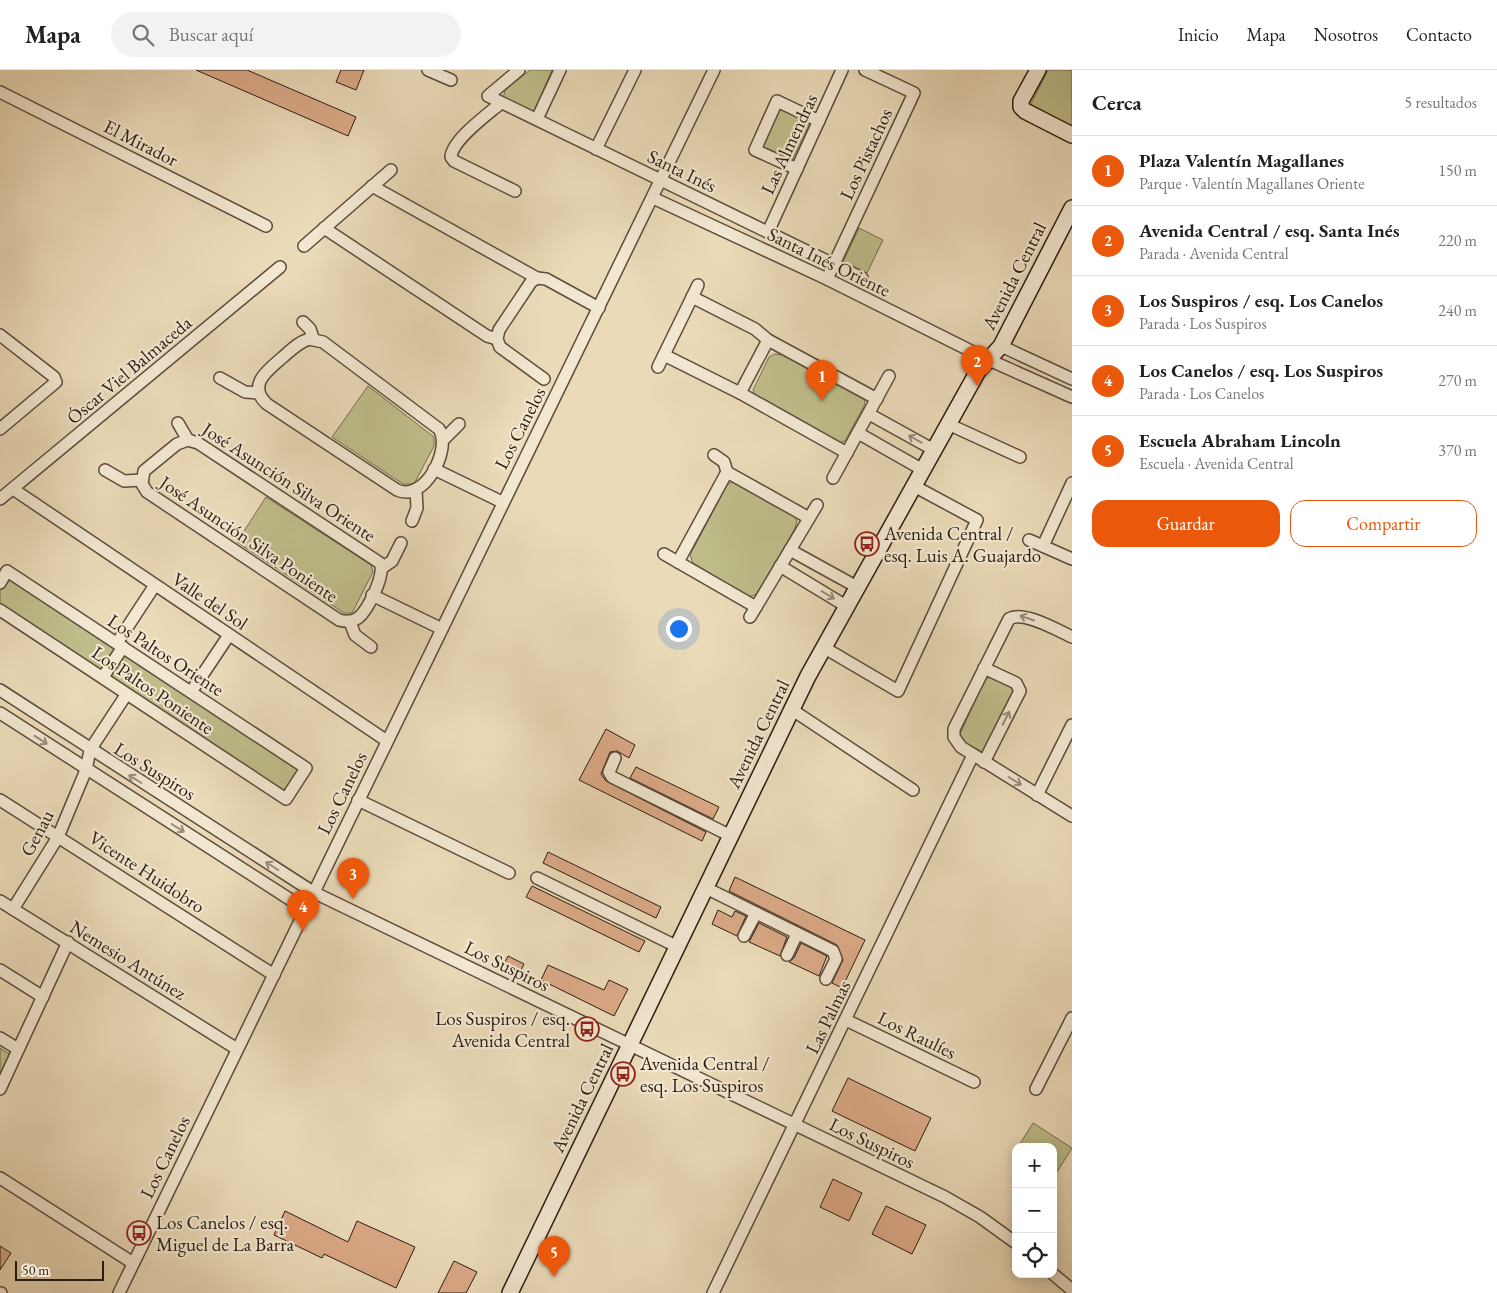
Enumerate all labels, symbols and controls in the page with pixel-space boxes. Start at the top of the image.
search box [111,12,461,57]
text: Mapa [25,19,81,50]
icon: search [129,21,157,49]
text: Buscar aquí [169,22,253,47]
text: Inicio [1178,23,1219,46]
text: Mapa [1247,23,1286,46]
text: Nosotros [1314,23,1378,46]
text: Contacto [1406,23,1472,46]
text: Cerca [1092,89,1142,116]
street label: Las Almendras [755,90,823,198]
text: 5 resultados [1405,92,1477,113]
street label: Los Pistachos [834,104,898,204]
street label: El Mirador [100,114,183,173]
street label: Santa Inés [643,144,721,198]
text: Plaza Valentín Magallanes [1139,148,1344,173]
text: 1 [1104,160,1112,181]
text: 150 m [1438,160,1477,181]
text: Parque · Valentín Magallanes Oriente [1139,173,1364,194]
street label: Avenida Central [976,217,1052,335]
text: Avenida Central / esq. Santa Inés [1139,218,1400,243]
street label: Santa Inés Oriente [763,221,895,303]
text: 2 [1104,230,1112,251]
text: 220 m [1438,230,1477,251]
text: Parada · Avenida Central [1139,243,1289,264]
text: Los Suspiros / esq. Los Canelos [1139,288,1383,313]
text: 3 [1104,300,1112,321]
text: 240 m [1438,300,1477,321]
street label: Óscar Viel Balmaceda [61,310,197,430]
text: Parada · Los Suspiros [1139,313,1267,334]
pin: 2 [961,345,993,386]
text: Los Canelos / esq. Los Suspiros [1139,358,1383,383]
pin: 1 [806,360,838,401]
text: 4 [1104,370,1112,391]
text: 270 m [1438,370,1477,391]
street label: Los Canelos [489,383,551,473]
text: Parada · Los Canelos [1139,383,1264,404]
street label: José Asunción Silva Oriente [196,415,380,547]
text: Escuela Abraham Lincoln [1139,428,1341,453]
one-way arrow [908,434,923,443]
text: 5 [1104,440,1112,461]
text: 370 m [1438,440,1477,461]
text: Escuela · Avenida Central [1139,453,1294,474]
street label: José Asunción Silva Poniente [153,469,343,608]
button: Guardar [1092,500,1280,547]
button: Compartir [1290,500,1477,547]
place label: Avenida Central / esq. Luis A. Guajardo [883,521,1041,568]
bus stop icon: Avenida Central / esq. Luis A. Guajardo [854,531,880,557]
street label: Valle del Sol [167,566,253,636]
one-way arrow [820,590,834,600]
street label: Los Paltos Oriente [103,608,229,702]
one-way arrow [1020,613,1035,622]
your location [666,616,692,642]
street label: Los Paltos Poniente [87,640,219,740]
street label: Avenida Central [720,675,795,793]
one-way arrow [1001,711,1011,726]
one-way arrow [33,735,47,745]
street label: Los Suspiros [109,736,201,806]
street label: Los Canelos [311,747,373,839]
one-way arrow [128,773,142,783]
one-way arrow [1007,776,1021,786]
street label: Genau [14,806,60,860]
one-way arrow [170,823,184,833]
street label: Vicente Huidobro [84,825,210,919]
pin: 3 [337,858,369,899]
one-way arrow [265,861,279,871]
pin: 4 [287,890,319,931]
street label: Nemesio Antúnez [65,914,191,1006]
street label: Los Suspiros [460,935,554,997]
street label: Las Palmas [799,976,857,1058]
street label: Los Raulíes [874,1005,960,1065]
place label: Los Suspiros / esq. Avenida Central [435,1006,570,1053]
bus stop icon: Los Suspiros / esq. Avenida Central [574,1016,600,1042]
street label: Avenida Central [544,1039,619,1157]
place label: Avenida Central / esq. Los Suspiros [639,1051,770,1098]
bus stop icon: Avenida Central / esq. Los Suspiros [610,1061,636,1087]
street label: Los Canelos [134,1111,196,1203]
street label: Los Suspiros [825,1112,919,1174]
map controls [1012,1143,1057,1278]
button: + [1012,1143,1057,1188]
button: − [1012,1188,1057,1233]
place label: Los Canelos / esq. Miguel de La Barra [156,1210,295,1257]
bus stop icon: Los Canelos / esq. Miguel de La Barra [126,1220,152,1246]
button: locate [1012,1233,1057,1278]
pin: 5 [538,1236,570,1277]
scale bar [15,1258,104,1281]
text: 50 m [22,1261,49,1279]

